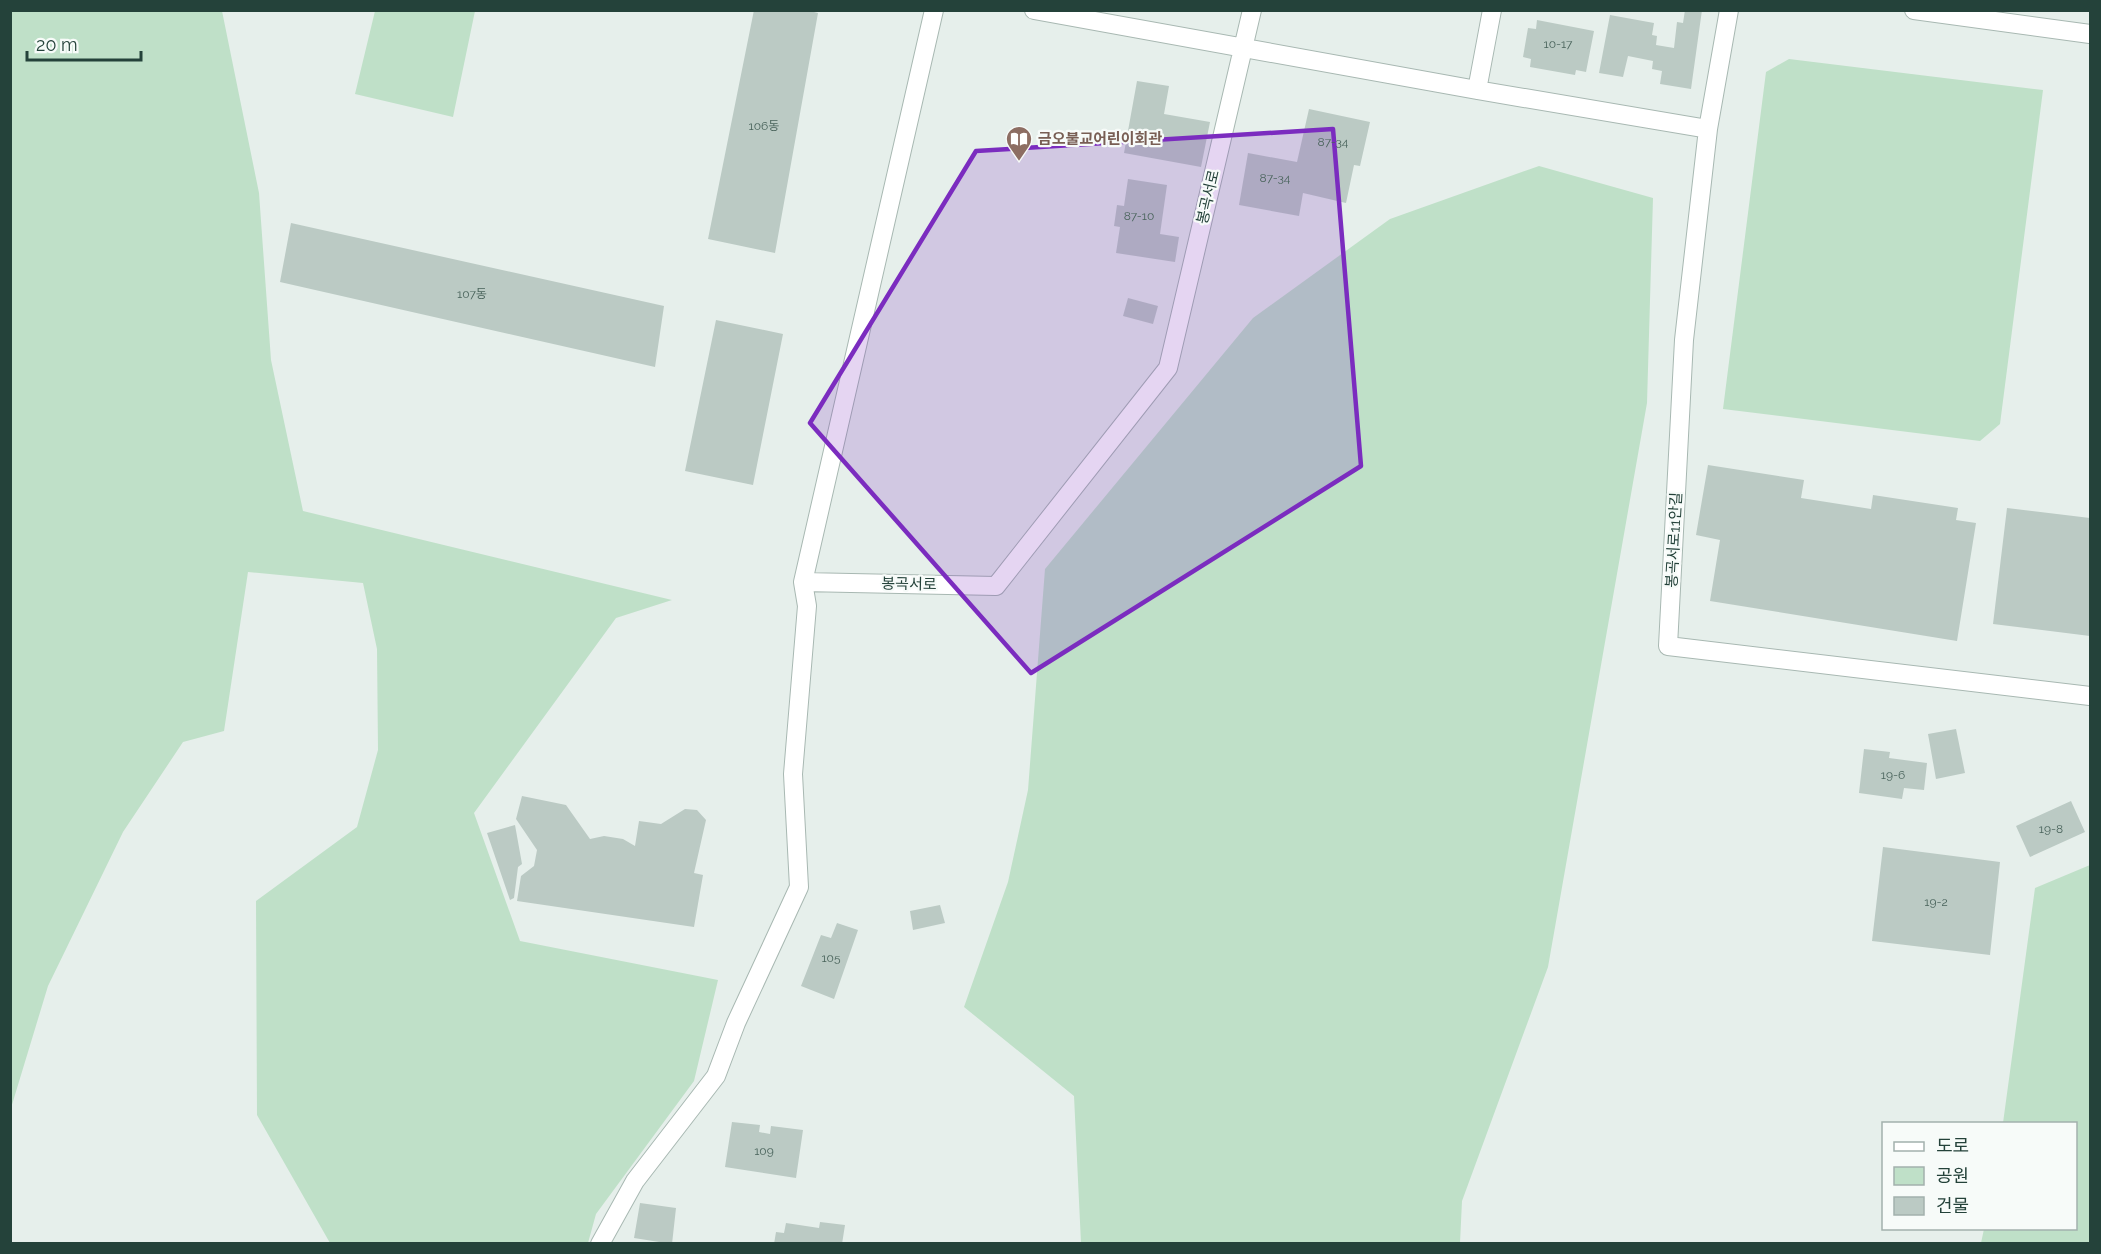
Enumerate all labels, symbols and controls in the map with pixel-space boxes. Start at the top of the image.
scale bar [27,24,141,62]
text: 20 m [36,34,78,55]
house number: 10-17 [1544,37,1573,51]
house number: 106동 [749,119,779,133]
library icon: 금오불교어린이회관 [1004,124,1034,162]
place label: 금오불교어린이회관 [1038,130,1162,148]
house number: 87-34 [1318,135,1349,149]
street label: 봉곡서로 [1193,168,1223,226]
house number: 87-34 [1260,171,1291,185]
house number: 87-10 [1124,209,1154,223]
house number: 107동 [457,287,487,301]
street label: 봉곡서로11안길 [1663,492,1685,588]
street label: 봉곡서로 [881,575,937,593]
house number: 19-6 [1881,768,1905,782]
house number: 19-8 [2039,822,2063,836]
house number: 19-2 [1924,895,1948,909]
house number: 105 [821,951,841,965]
legend [1882,1122,2077,1230]
text: 도로 [1936,1135,1969,1156]
house number: 109 [754,1144,774,1158]
text: 공원 [1936,1165,1969,1186]
text: 건물 [1936,1195,1969,1216]

